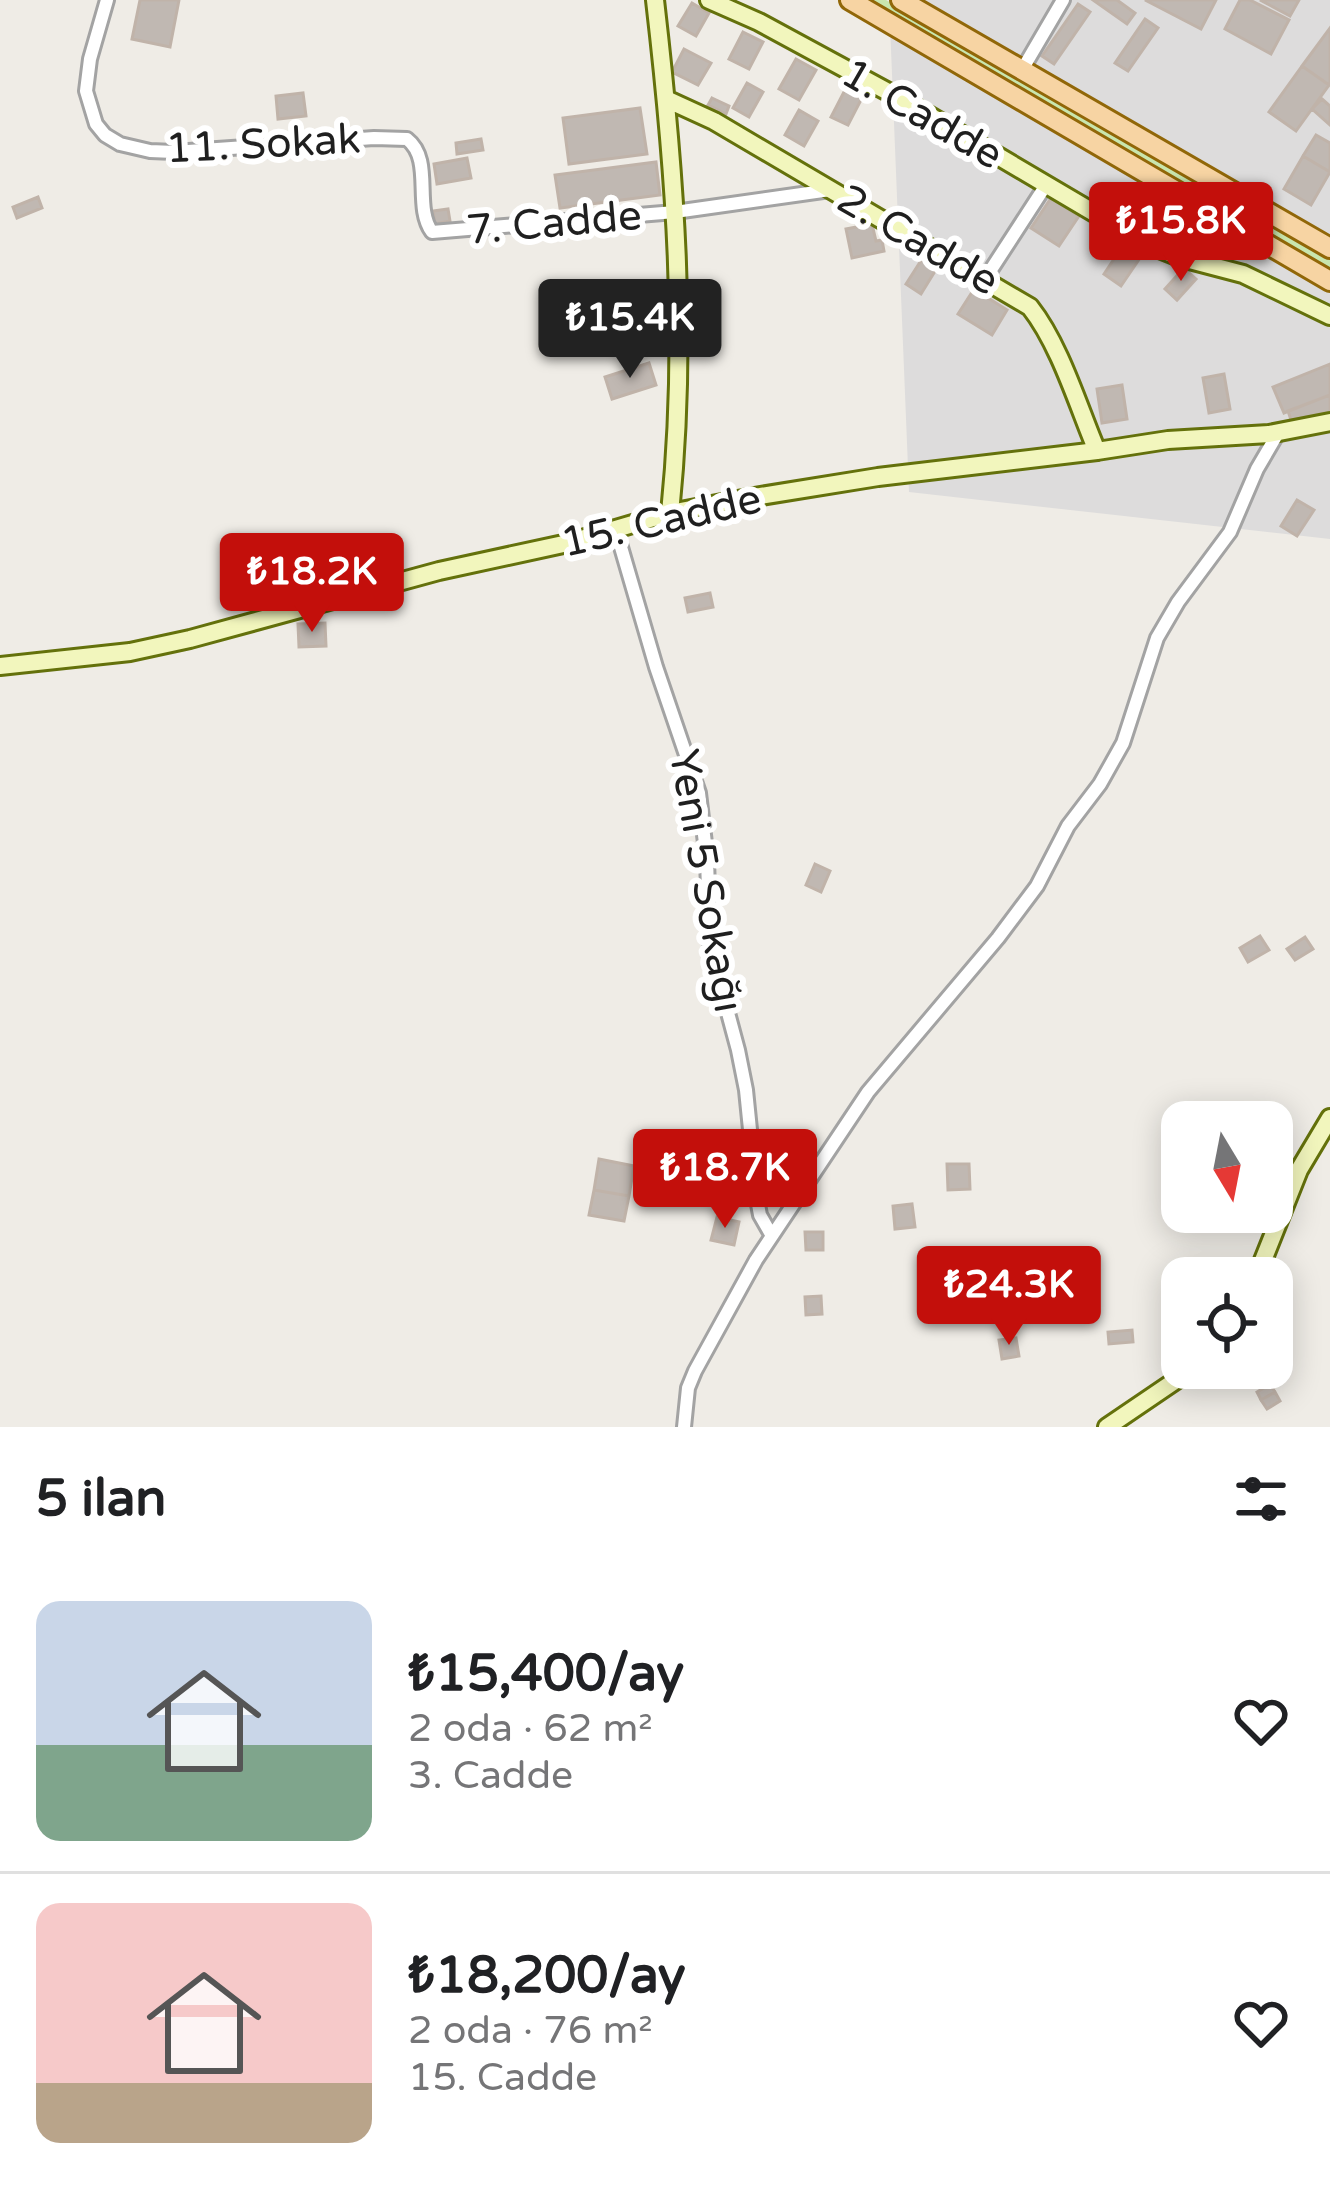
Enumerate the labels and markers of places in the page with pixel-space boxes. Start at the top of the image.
pin: ₺15.8K [1083,182,1279,284]
pin: ₺15.4K [532,279,728,381]
pin: ₺18.2K [214,533,410,635]
pin: ₺18.7K [627,1129,823,1231]
pin: ₺24.3K [911,1246,1107,1348]

